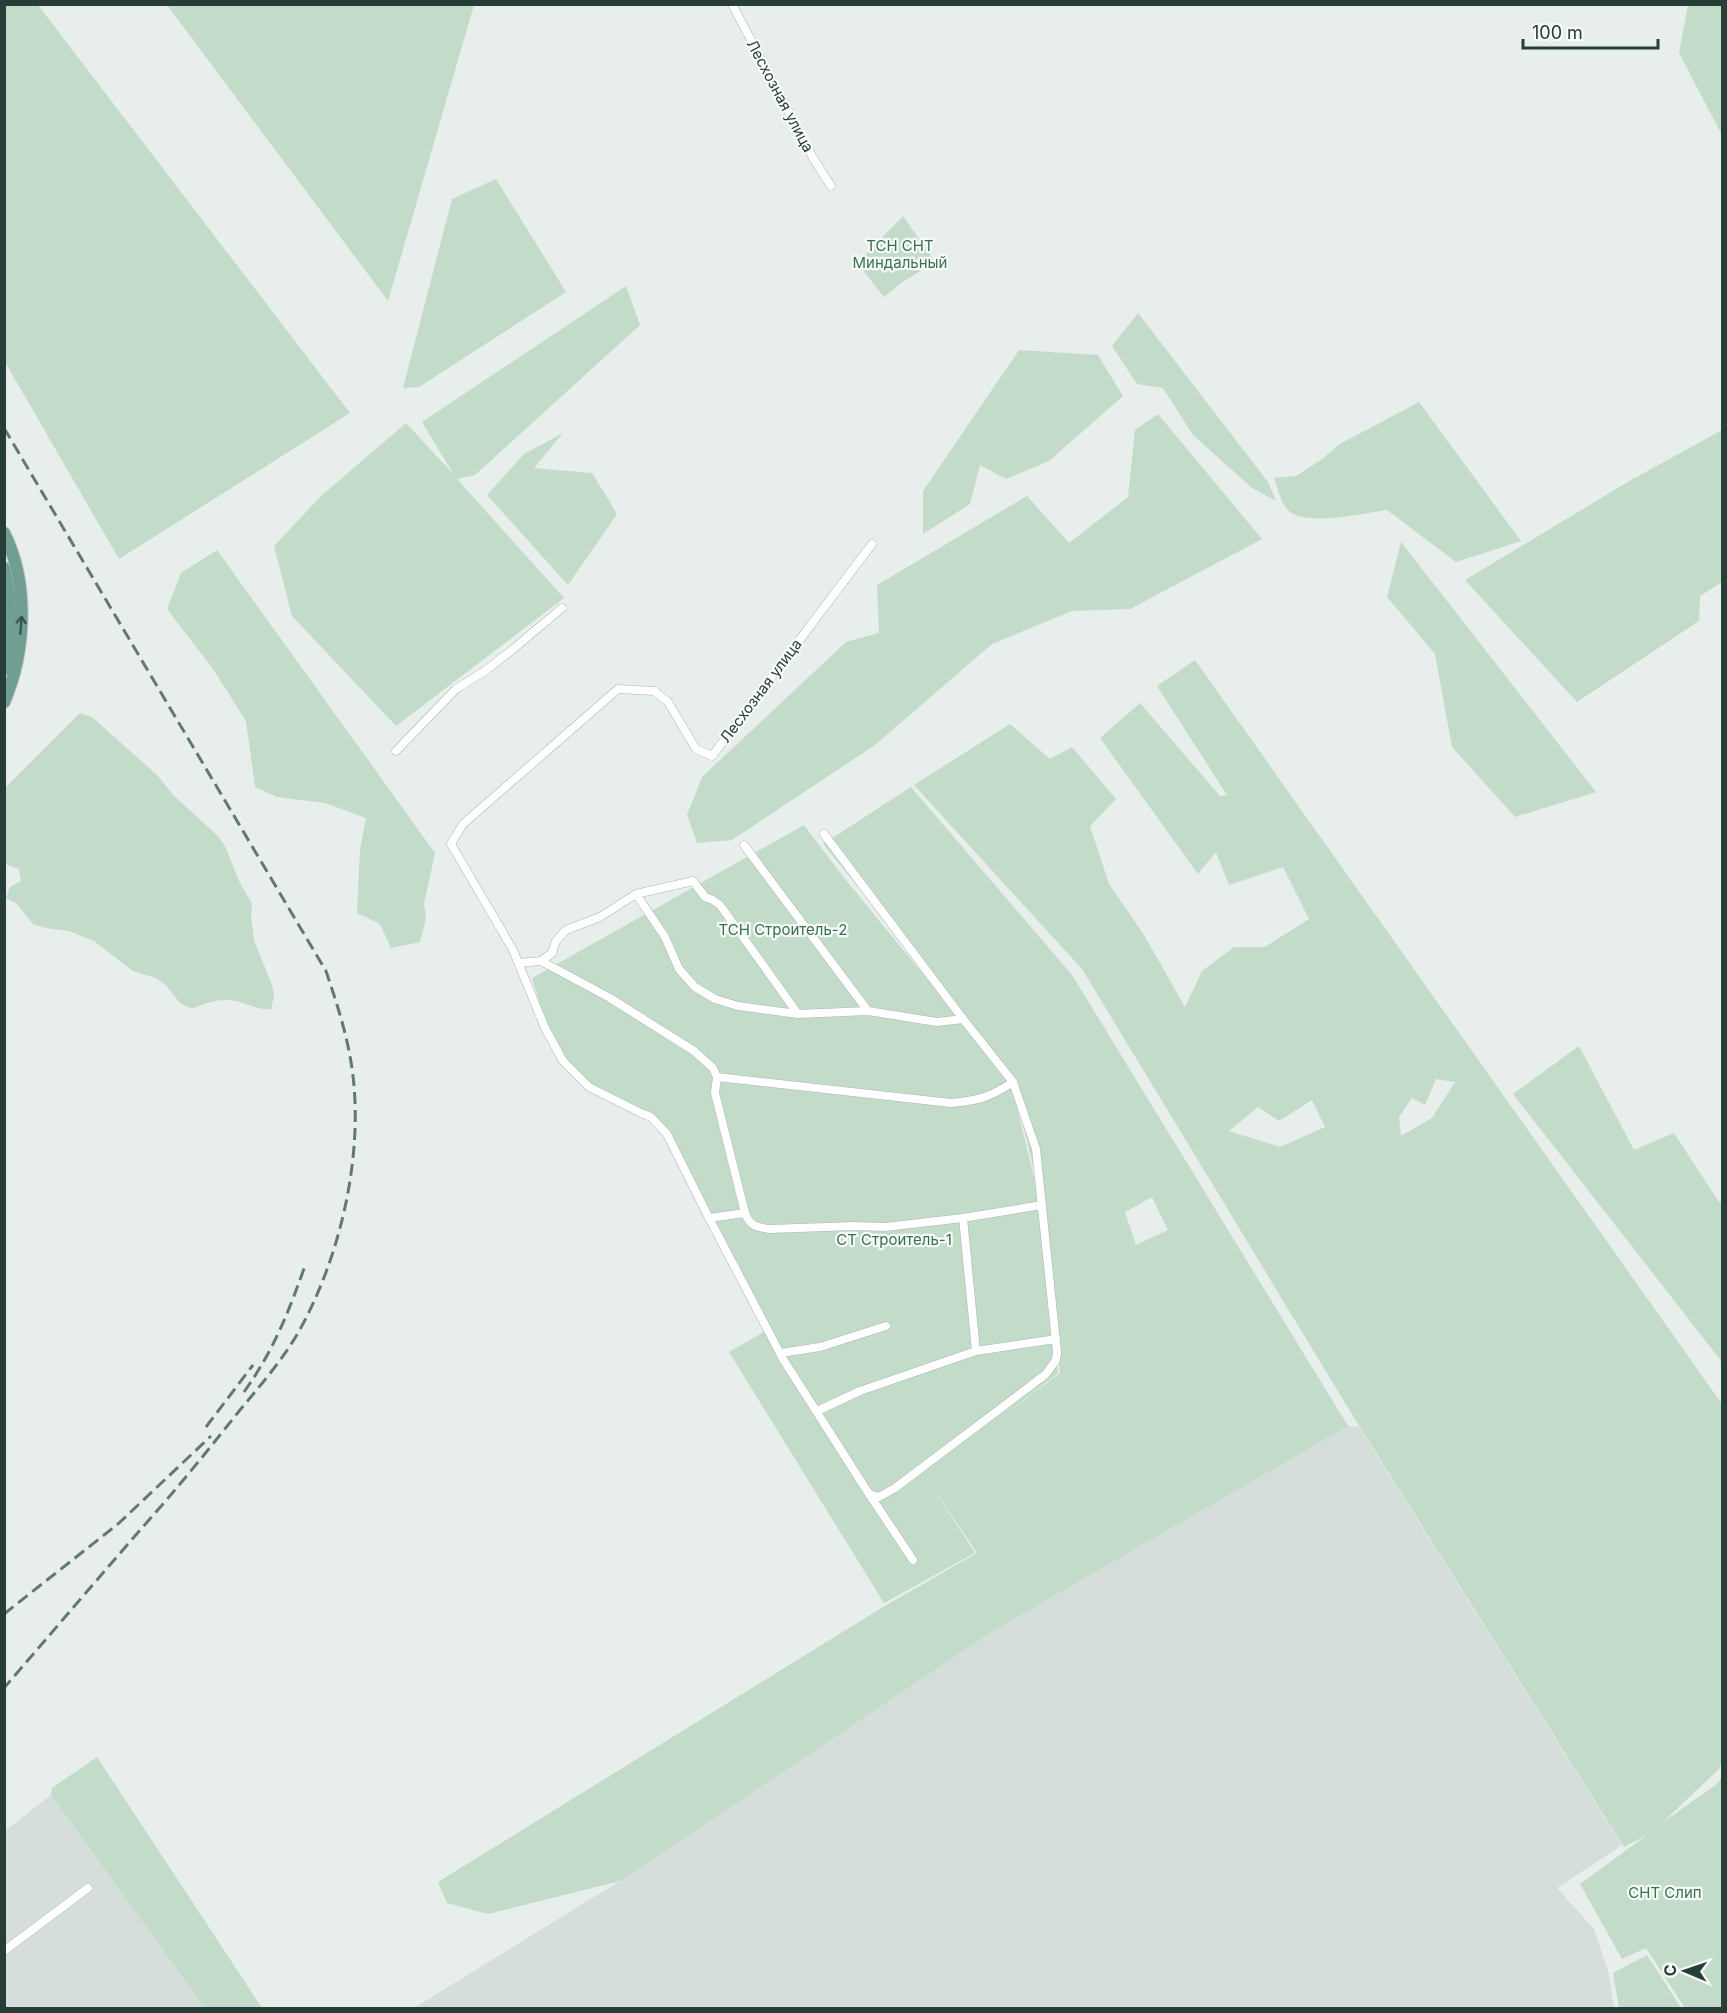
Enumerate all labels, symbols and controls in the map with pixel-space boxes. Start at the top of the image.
scale bar [1523,12,1658,50]
text: 100 m [1532,22,1583,43]
street label: Лесхозная улица [743,36,818,155]
park label: ТСН СНТ Миндальный [853,236,947,272]
one-way arrow [16,615,27,635]
street label: Лесхозная улица [715,635,806,746]
park label: ТСН Строитель-2 [719,920,847,939]
park label: СТ Строитель-1 [836,1230,952,1249]
park label: СНТ Слип [1628,1883,1702,1902]
north arrow [1655,1941,1715,2001]
text: С [1660,1964,1680,1977]

